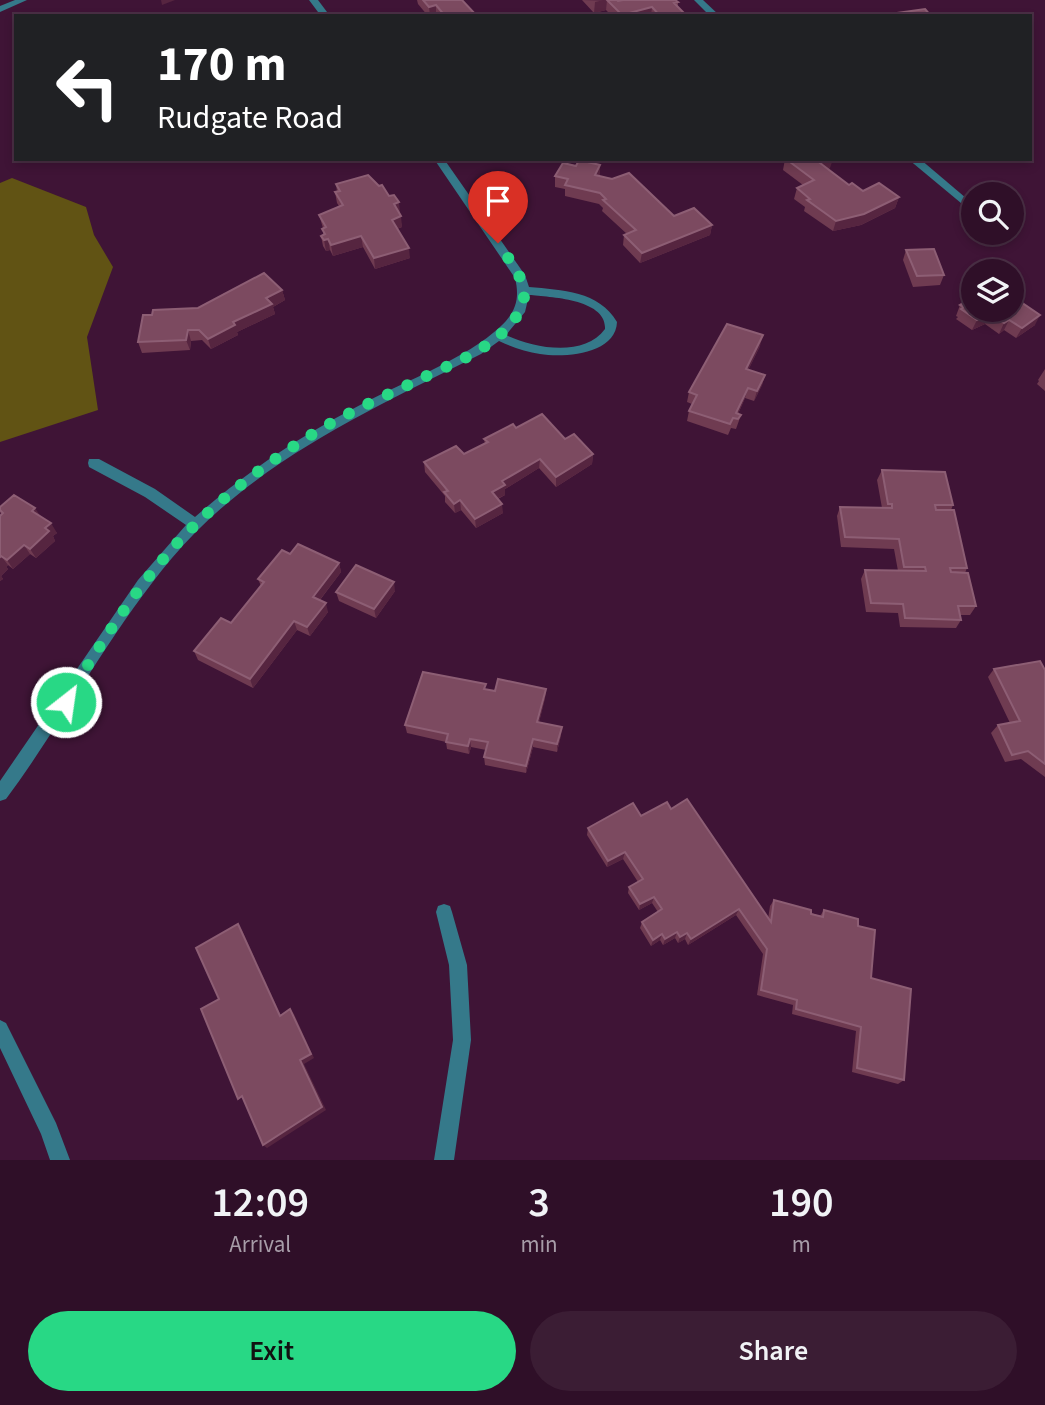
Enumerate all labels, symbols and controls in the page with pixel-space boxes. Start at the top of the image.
text: 170 m [157,30,286,100]
icon: left [42,42,133,133]
text: Rudgate Road [157,95,343,141]
pin [468,171,528,243]
icon: arrive [479,182,517,220]
map controls [961,182,1024,322]
button: search [961,182,1024,245]
button: layers [961,259,1024,322]
position arrow [29,665,103,739]
text: 12:09 [211,1173,309,1233]
text: 3 [528,1173,550,1233]
text: 190 [769,1173,834,1233]
text: Arrival [229,1228,291,1261]
text: min [520,1228,558,1261]
text: m [792,1228,811,1261]
button: Exit [28,1311,516,1391]
button: Share [530,1311,1017,1391]

